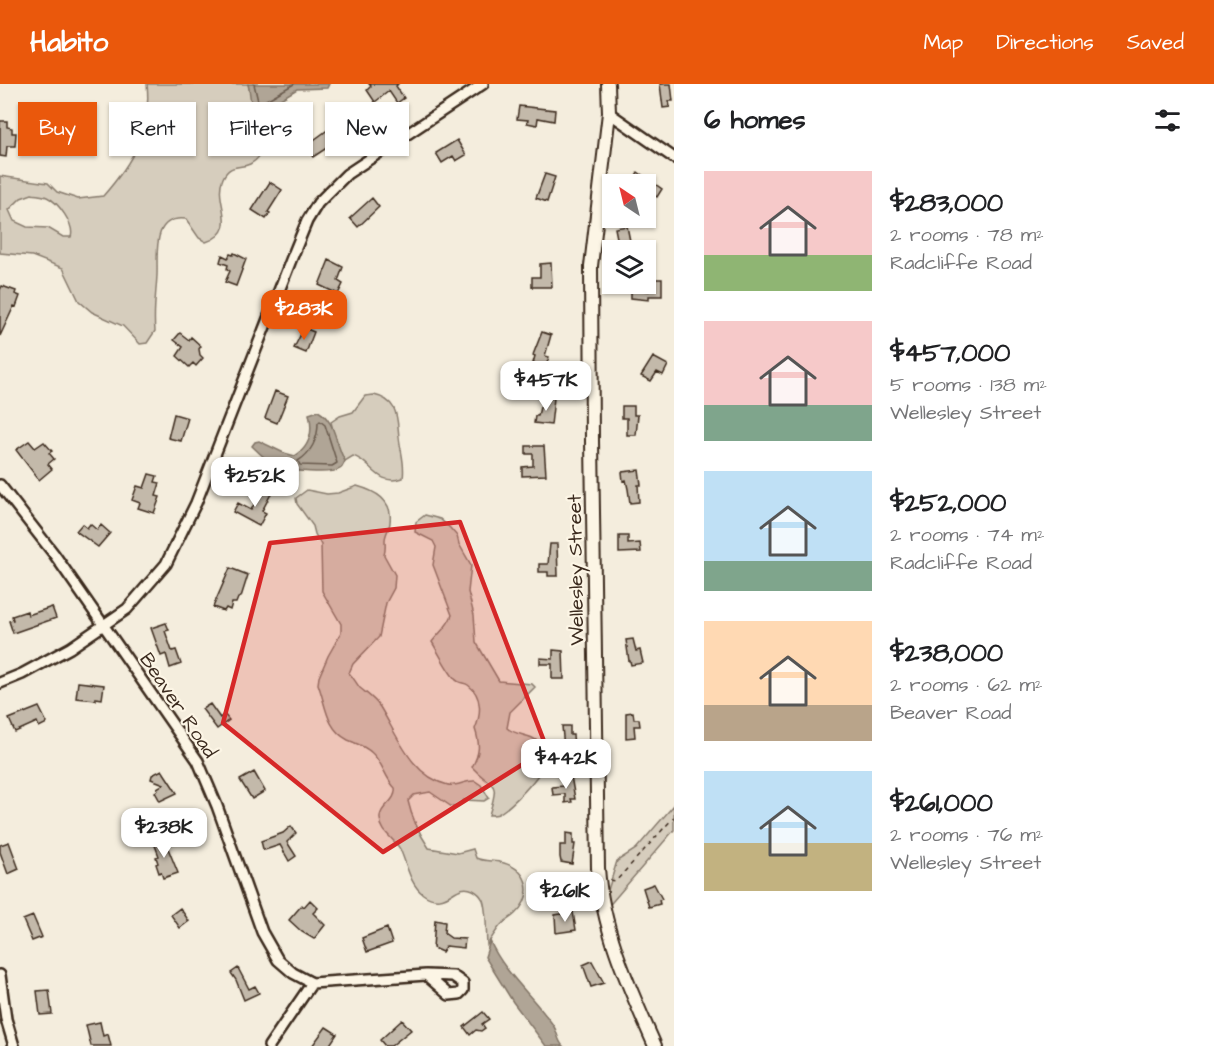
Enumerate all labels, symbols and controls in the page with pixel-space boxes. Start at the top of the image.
text: Habito [30,23,108,62]
text: Map [923,28,963,57]
text: Directions [996,28,1094,57]
text: Saved [1127,28,1184,57]
chip: Buy [18,102,97,156]
chip: Rent [109,102,196,156]
chip: Filters [208,102,313,156]
chip: New [325,102,409,156]
text: 6 homes [704,102,806,138]
icon: filters [1151,104,1184,137]
north arrow [602,174,656,228]
map controls [602,174,656,294]
text: $283,000 [890,185,1003,221]
icon: home [752,195,824,267]
text: 2 rooms · 78 m² [890,221,1044,249]
button: layers [602,240,656,294]
text: Radcliffe Road [890,249,1032,277]
pin: $283K [262,290,346,341]
text: $283K [275,295,333,323]
text: $457,000 [890,335,1010,371]
icon: home [752,345,824,417]
pin: $457K [504,361,588,412]
text: $457K [514,366,578,394]
text: 5 rooms · 138 m² [890,371,1047,399]
text: Wellesley Street [890,399,1041,427]
pin: $252K [213,457,297,508]
text: $252K [225,462,285,490]
text: $252,000 [890,485,1006,521]
street label: Wellesley Street [561,494,592,646]
icon: home [752,495,824,567]
text: 2 rooms · 74 m² [890,521,1044,549]
text: Radcliffe Road [890,549,1032,577]
text: $238,000 [890,635,1003,671]
icon: home [752,645,824,717]
street label: Beaver Road [133,647,224,764]
text: 2 rooms · 62 m² [890,671,1042,699]
text: Beaver Road [890,699,1011,727]
pin: $442K [524,739,608,790]
text: $442K [535,744,597,772]
text: $261,000 [890,785,993,821]
icon: home [752,795,824,867]
pin: $238K [122,808,206,859]
text: $238K [135,813,193,841]
text: 2 rooms · 76 m² [890,821,1043,849]
text: Wellesley Street [890,849,1041,877]
pin: $261K [523,872,607,923]
text: $261K [540,877,590,905]

